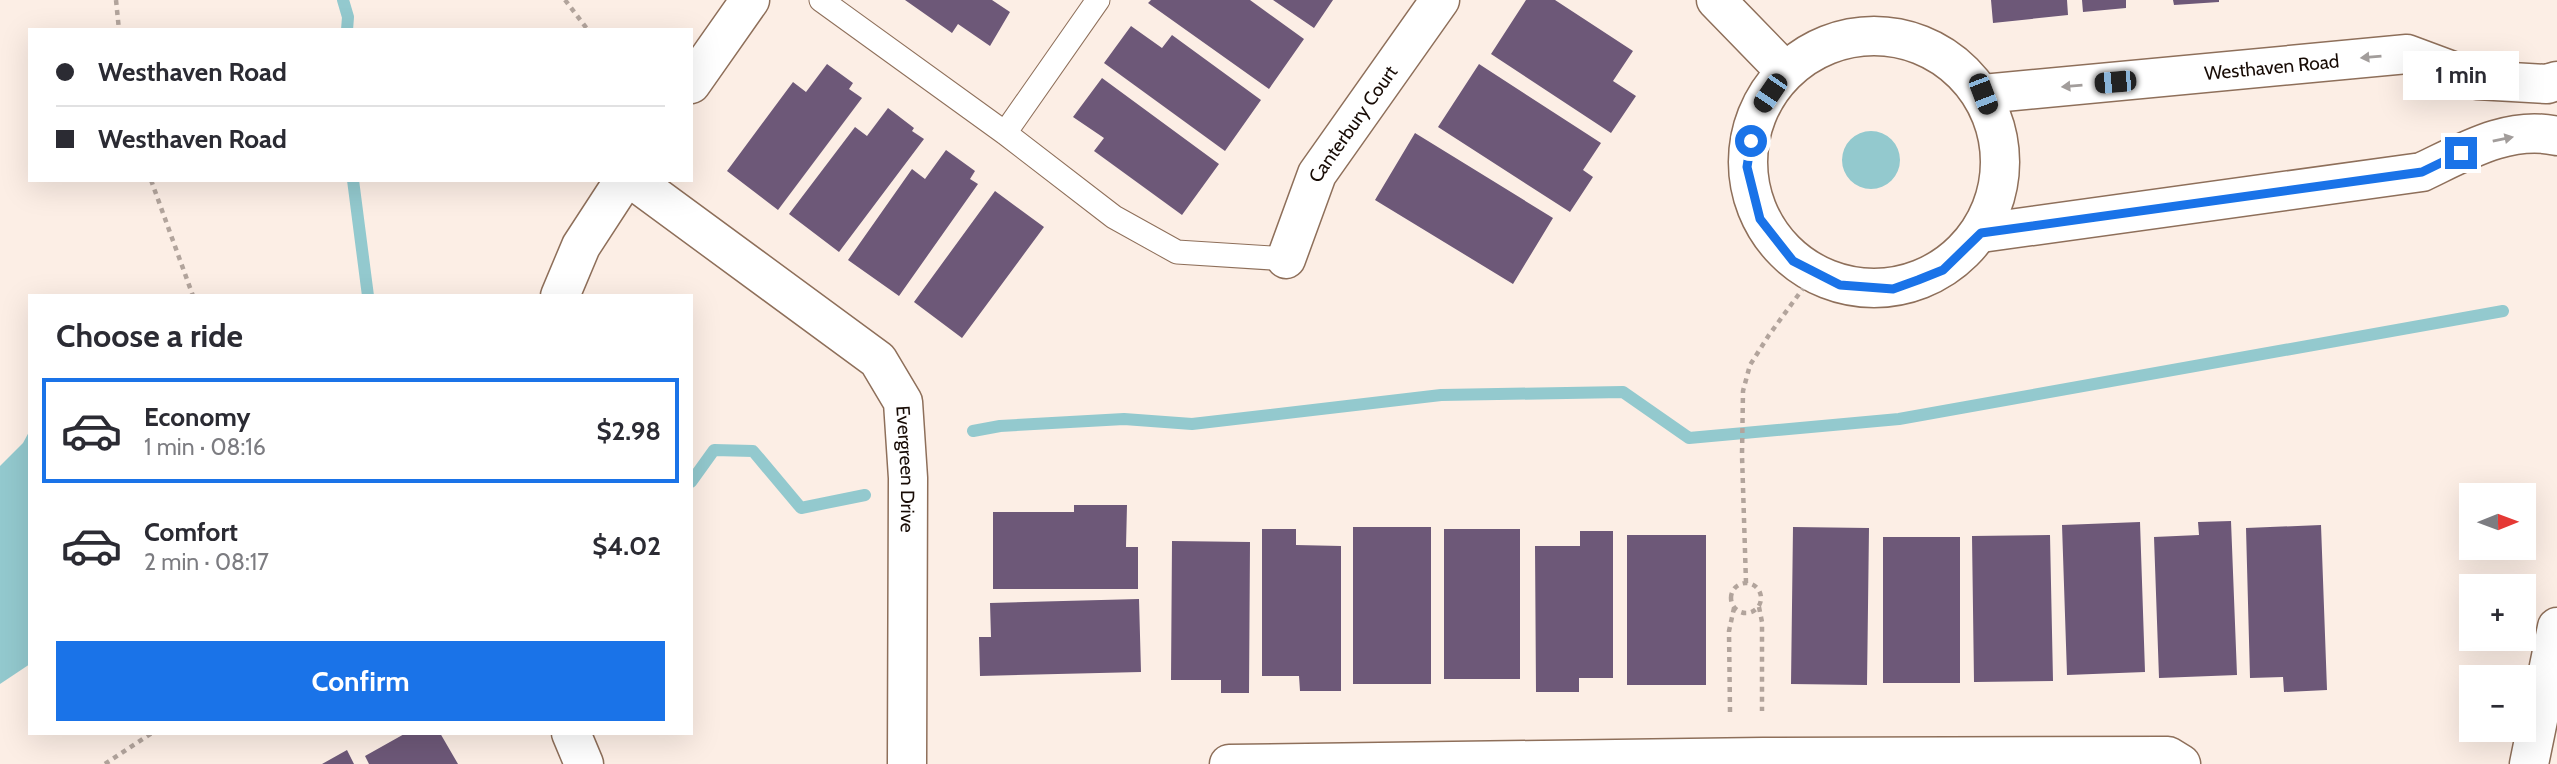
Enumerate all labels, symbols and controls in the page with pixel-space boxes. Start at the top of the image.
street label: Westhaven Road [2203,49,2340,85]
one-way arrow [2360,52,2382,63]
callout: 1 min [2403,52,2519,100]
text: Westhaven Road [98,56,287,88]
street label: Canterbury Court [1304,60,1402,185]
text: 1 min [2435,61,2487,89]
car [1750,70,1791,116]
car [2094,70,2137,94]
car [1966,71,2001,117]
one-way arrow [2061,81,2083,92]
text: Westhaven Road [98,123,287,155]
route start [1735,125,1767,157]
one-way arrow [2492,133,2514,144]
route end [2445,137,2477,169]
text: Choose a ride [56,316,243,355]
icon: car [60,399,123,462]
text: Economy [144,401,250,433]
street label: Evergreen Drive [892,405,920,533]
text: $2.98 [596,415,661,447]
text: 1 min · 08:16 [144,433,266,461]
north arrow [2459,483,2536,560]
map controls [2459,483,2536,742]
icon: car [60,514,123,577]
text: Comfort [144,516,238,548]
text: $4.02 [592,530,661,562]
text: 2 min · 08:17 [144,548,269,576]
button: + [2459,574,2536,651]
button: Confirm [56,641,665,721]
button: − [2459,665,2536,742]

